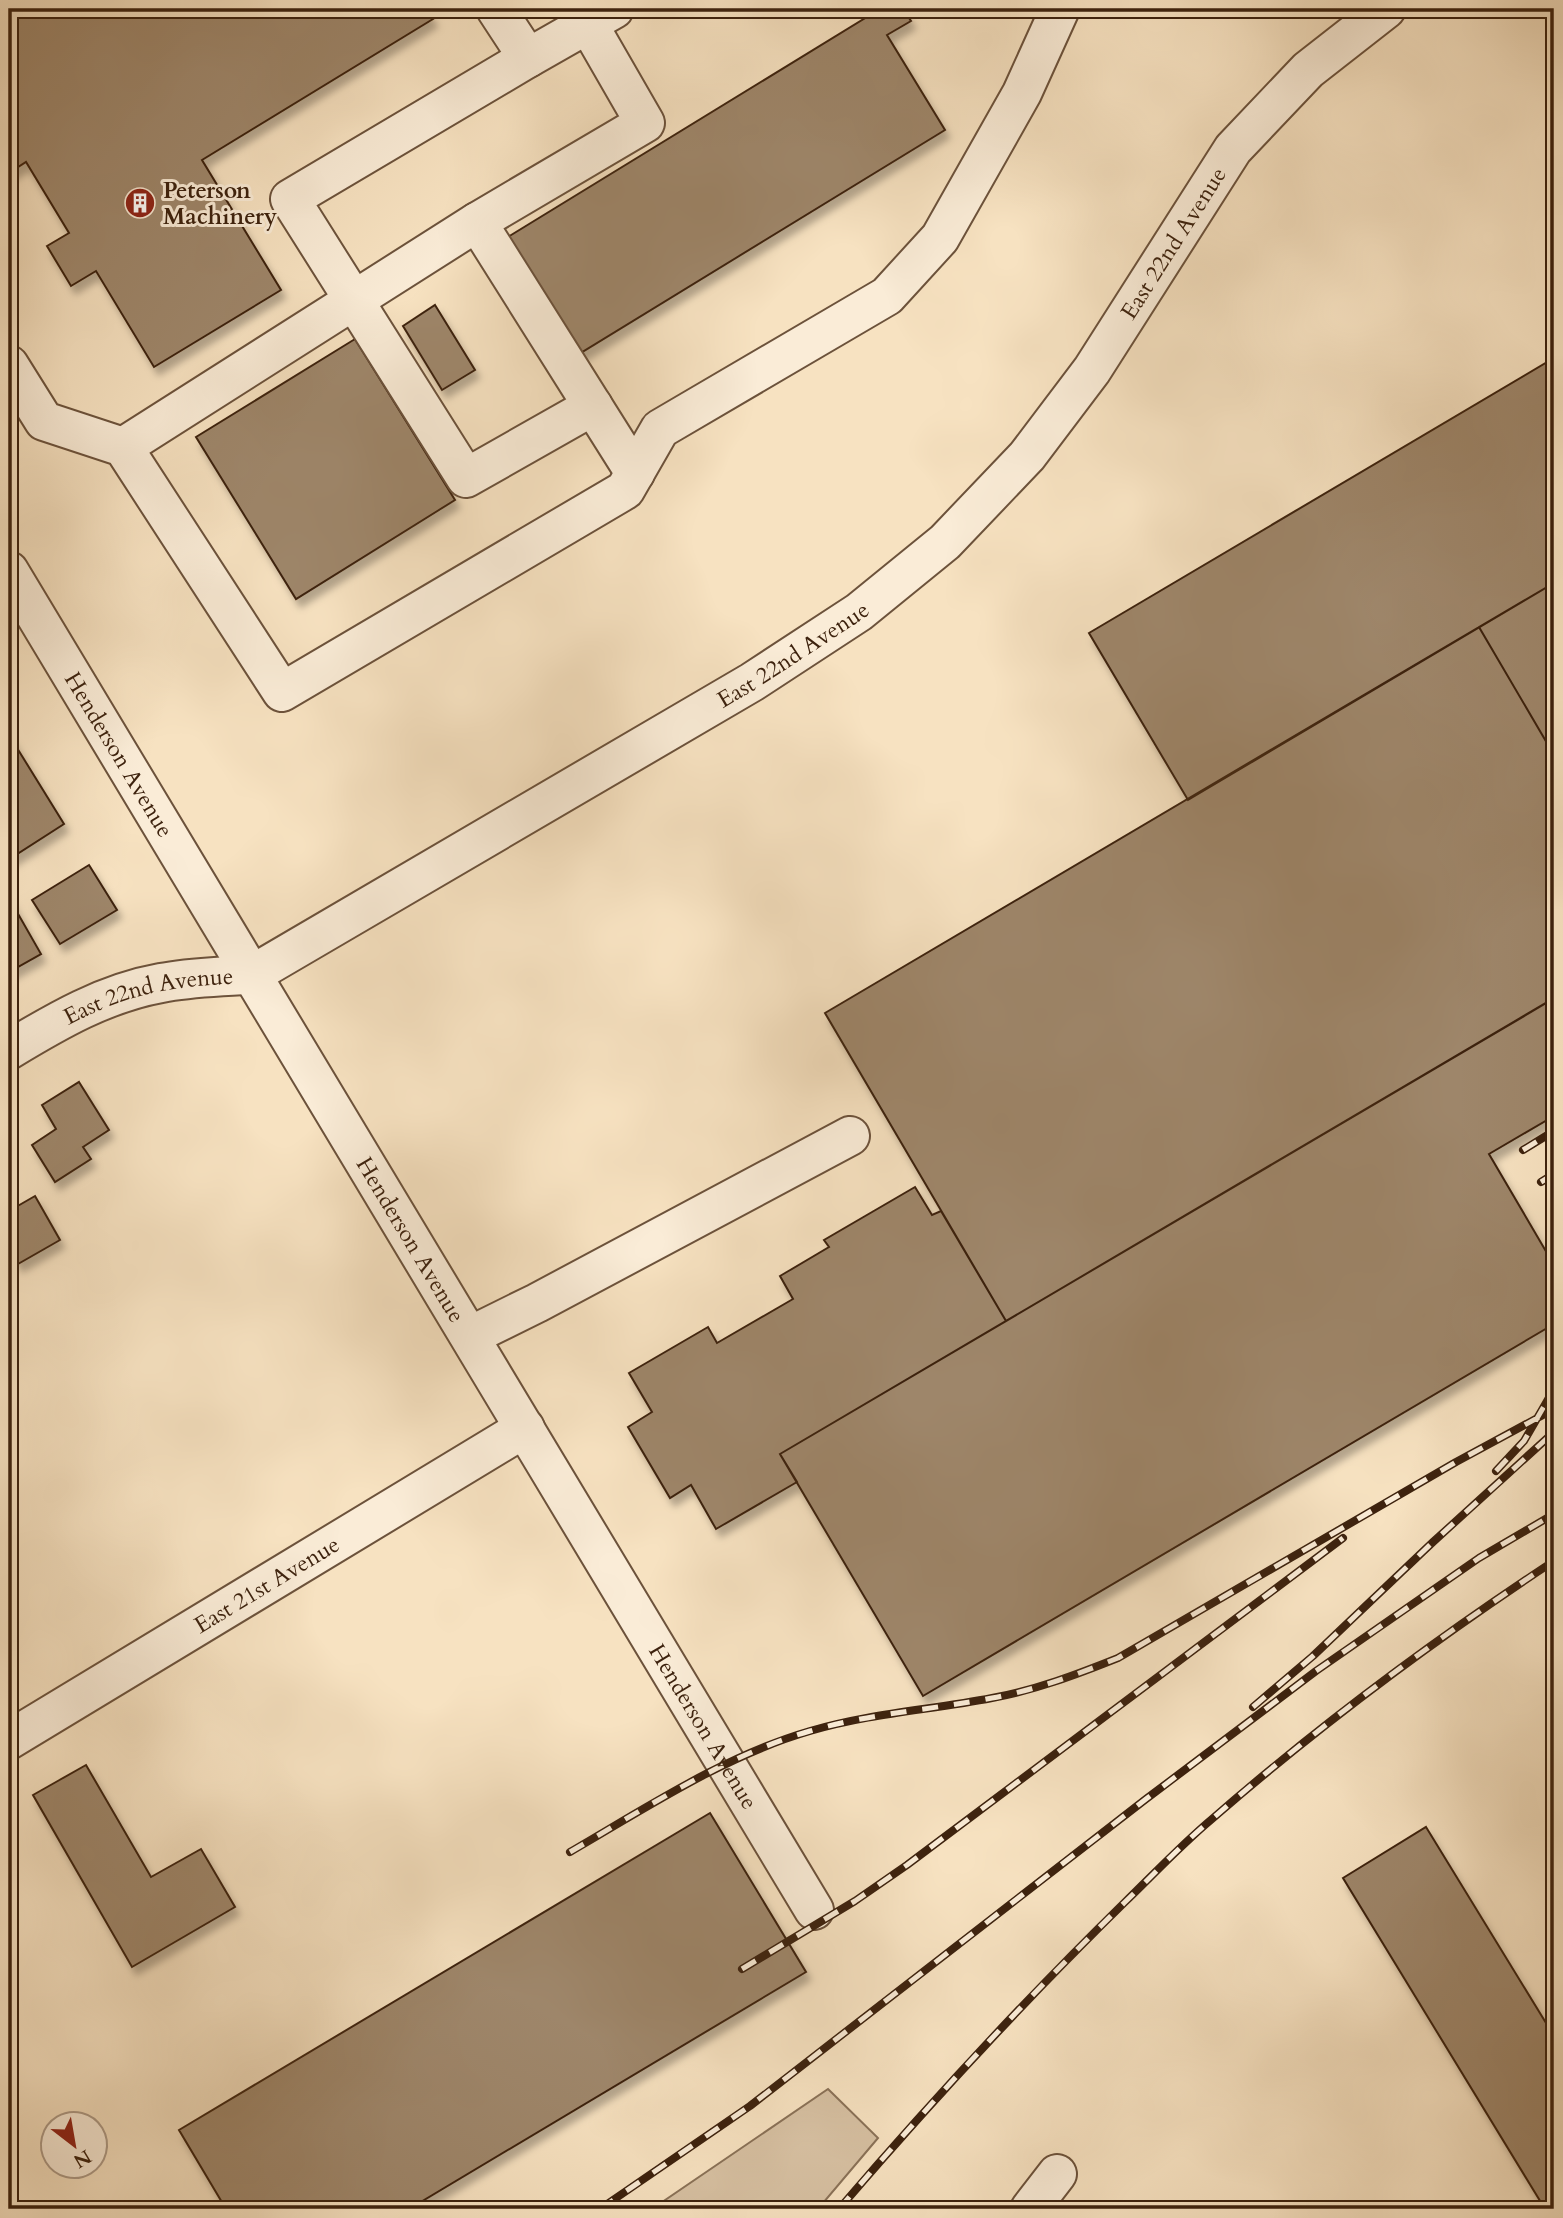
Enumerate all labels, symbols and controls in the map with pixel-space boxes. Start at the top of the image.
street label: East 22nd Avenue [1113,161,1234,325]
place label: Peterson Machinery [163,175,277,232]
building icon: Peterson Machinery [123,186,157,220]
street label: East 22nd Avenue [711,595,876,715]
street label: Henderson Avenue [57,666,181,843]
street label: East 22nd Avenue [58,961,234,1032]
street label: Henderson Avenue [349,1151,472,1328]
street label: East 21st Avenue [188,1529,345,1641]
street label: Henderson Avenue [641,1638,765,1815]
north arrow [38,2110,108,2180]
text: N [68,2143,96,2174]

